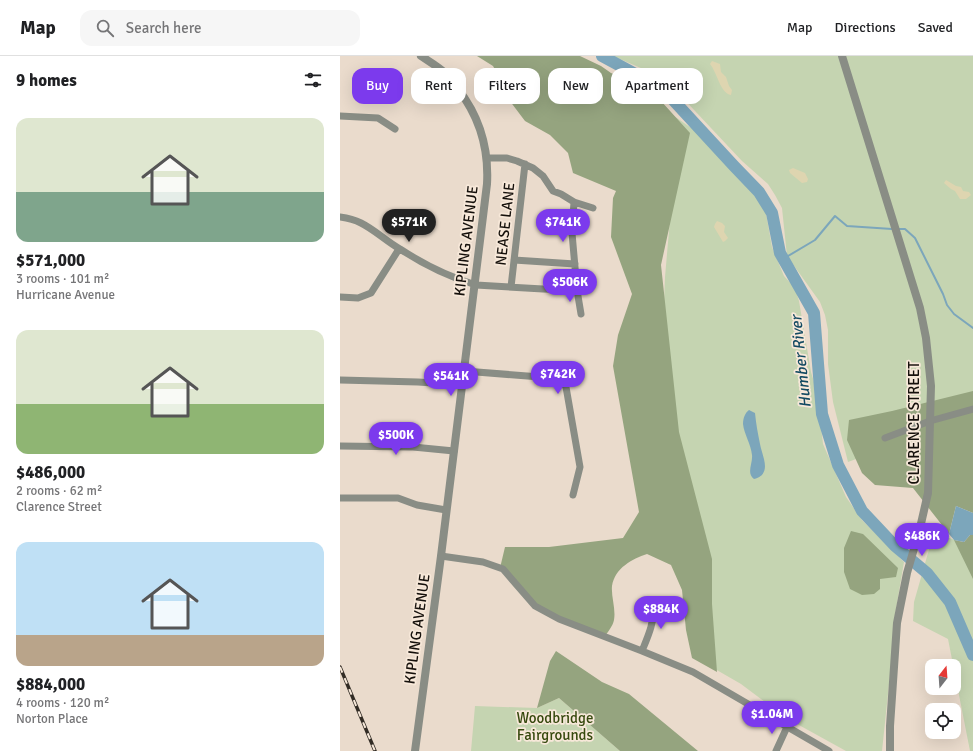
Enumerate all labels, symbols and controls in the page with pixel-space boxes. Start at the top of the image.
search box [80,10,360,46]
text: Map [20,16,56,40]
icon: search [94,17,116,39]
text: Search here [126,19,201,37]
text: Map [787,19,813,36]
text: Directions [835,19,896,36]
text: Saved [918,19,953,36]
chip: Buy [352,68,403,104]
chip: Rent [411,68,466,104]
chip: Filters [474,68,540,104]
chip: New [548,68,603,104]
chip: Apartment [611,68,703,104]
icon: filters [302,69,324,91]
text: 9 homes [16,70,77,91]
icon: home [134,144,206,216]
street label: NEASE LANE [492,182,518,266]
street label: KIPLING AVENUE [450,185,482,297]
pin: $571K [381,209,437,243]
pin: $741K [535,209,591,243]
text: $571K [391,214,427,230]
text: $741K [545,214,581,230]
text: $571,000 [16,250,85,271]
pin: $506K [542,269,598,303]
text: 3 rooms · 101 m² [16,271,109,287]
text: $506K [552,274,588,290]
text: Hurricane Avenue [16,287,115,303]
water label: Humber River [786,313,816,409]
icon: home [134,356,206,428]
pin: $742K [530,361,586,395]
street label: CLARENCE STREET [905,361,923,485]
pin: $541K [423,363,479,397]
text: $742K [540,366,576,382]
text: $541K [433,368,469,384]
pin: $500K [368,422,424,456]
text: $500K [378,427,414,443]
text: $486,000 [16,462,85,483]
text: 2 rooms · 62 m² [16,483,102,499]
text: Clarence Street [16,499,102,515]
pin: $486K [894,523,950,557]
text: $486K [904,528,940,544]
icon: home [134,568,206,640]
street label: KIPLING AVENUE [400,573,434,685]
pin: $884K [633,596,689,630]
text: $884K [643,601,679,617]
north arrow [925,659,961,695]
map controls [925,659,961,739]
text: $884,000 [16,674,85,695]
text: 4 rooms · 120 m² [16,695,109,711]
pin: $1.04M [739,701,805,735]
button: locate [925,703,961,739]
text: $1.04M [751,706,793,722]
park label: Woodbridge Fairgrounds [517,709,594,744]
text: Norton Place [16,711,88,727]

